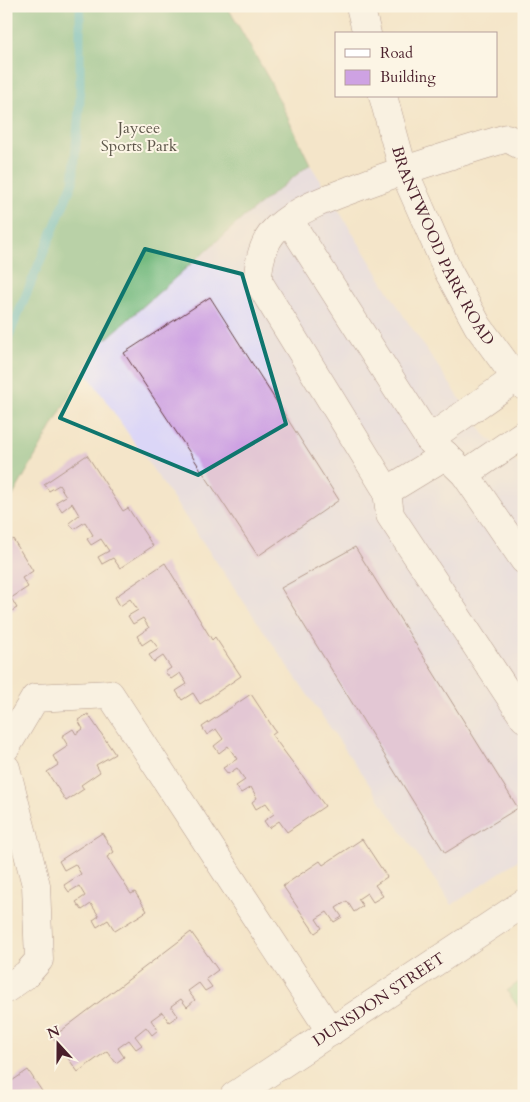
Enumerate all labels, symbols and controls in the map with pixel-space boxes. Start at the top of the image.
legend [335,32,498,98]
text: Road [380,43,413,63]
text: Building [380,67,436,87]
park label: Jaycee Sports Park [101,117,178,157]
street label: BRANTWOOD PARK ROAD [386,144,500,350]
street label: DUNSDON STREET [308,947,450,1052]
north arrow [32,1020,82,1070]
text: N [44,1021,63,1043]

